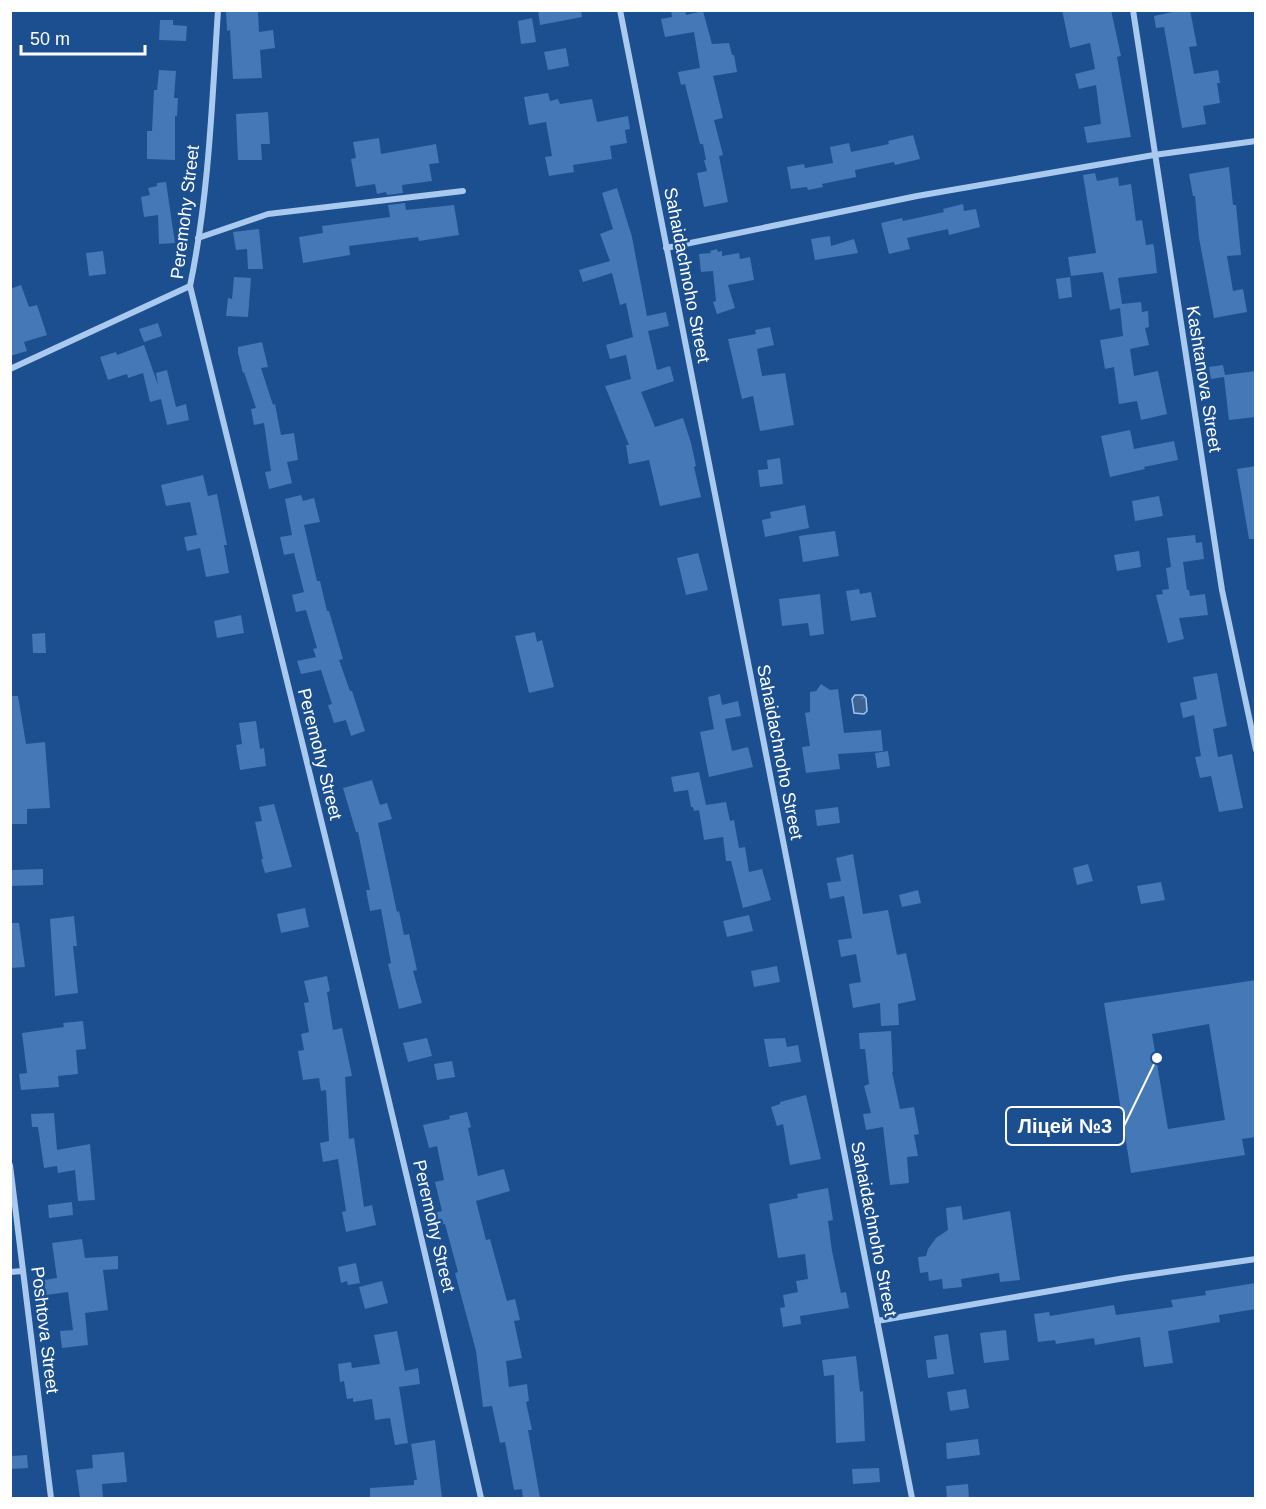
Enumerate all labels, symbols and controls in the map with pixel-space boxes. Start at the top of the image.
scale bar [21,18,146,56]
text: 50 m [30,29,70,49]
street label: Peremohy Street [167,144,203,280]
street label: Sahaidachnoho Street [660,186,714,364]
street label: Kashtanova Street [1183,304,1225,454]
street label: Sahaidachnoho Street [753,663,807,841]
street label: Peremohy Street [294,686,346,822]
callout: Ліцей №3 [1006,1107,1124,1145]
text: Ліцей №3 [1018,1115,1112,1137]
street label: Sahaidachnoho Street [847,1140,901,1318]
street label: Peremohy Street [409,1158,459,1294]
street label: Poshtova Street [27,1265,63,1395]

